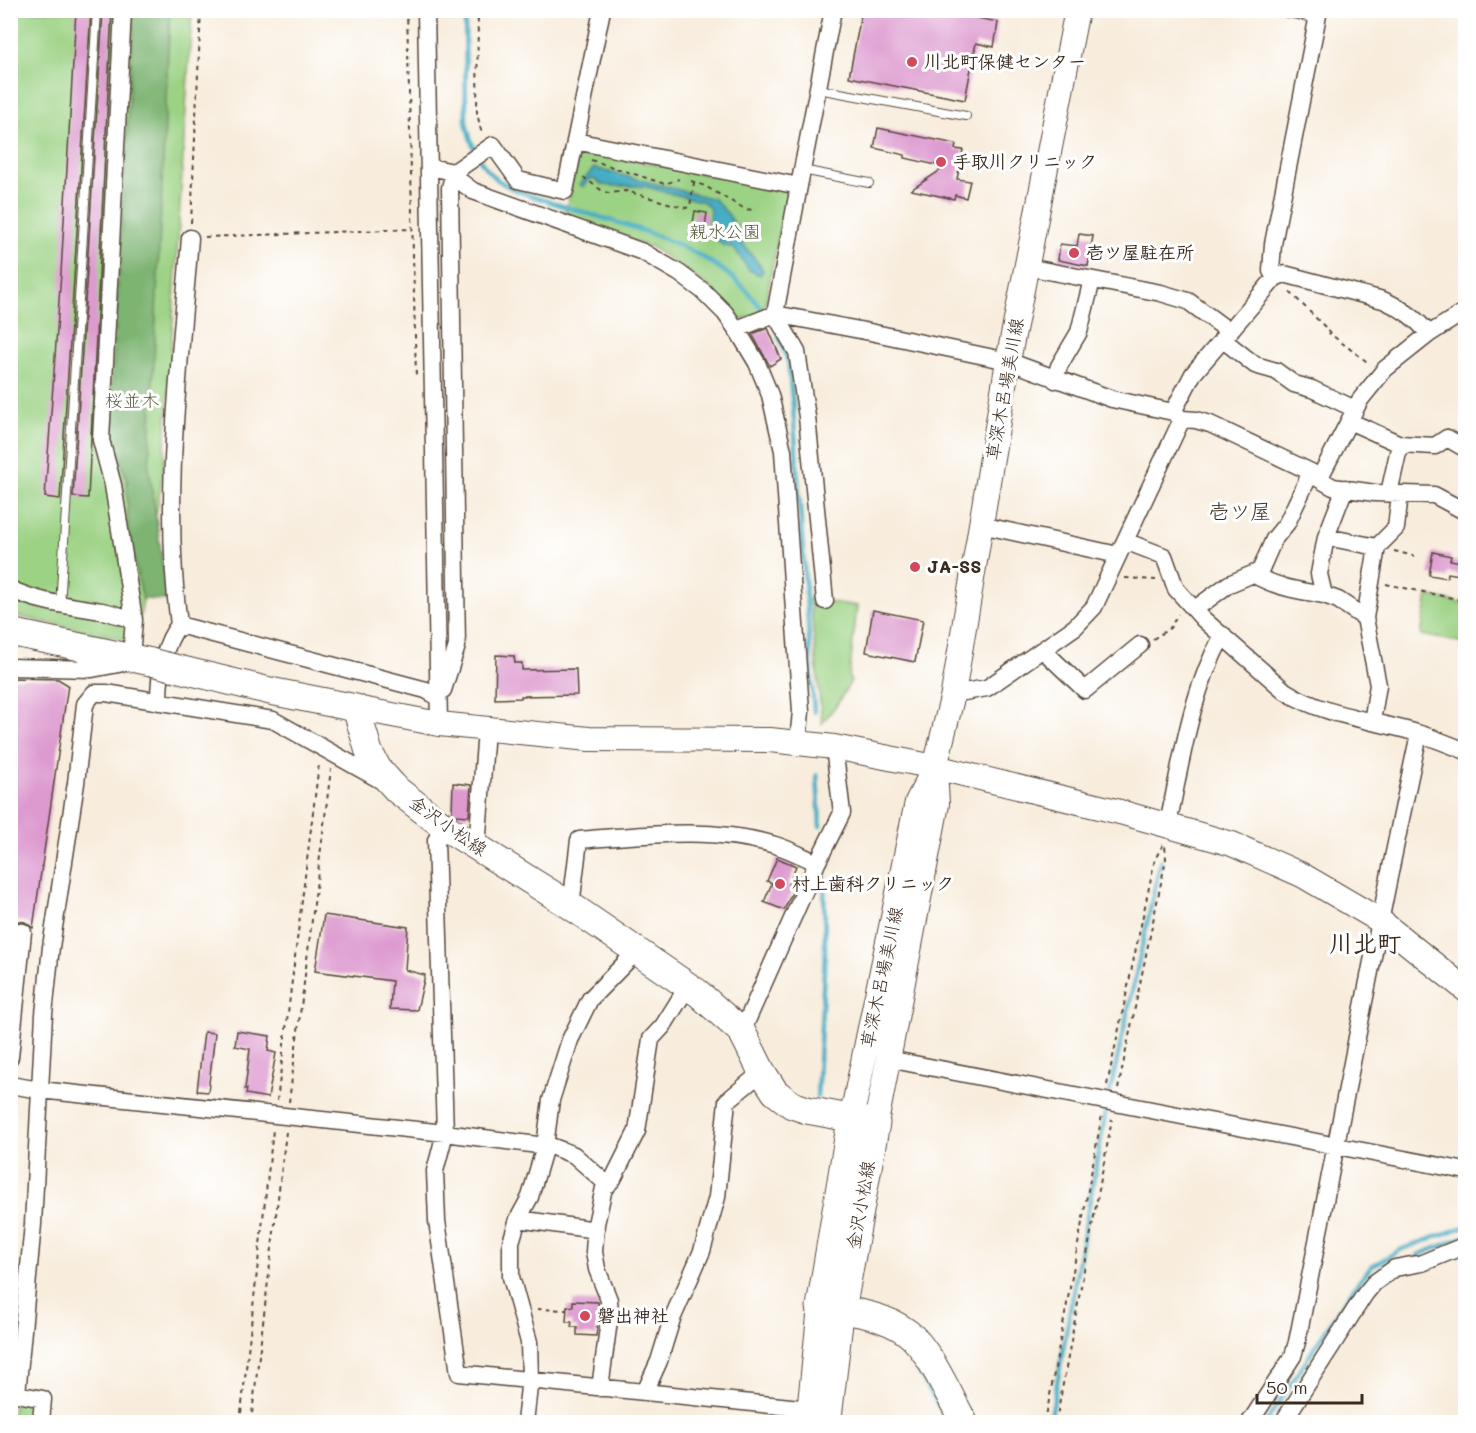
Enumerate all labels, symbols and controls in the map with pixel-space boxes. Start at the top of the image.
place label: 川北町保健センター [924,49,1086,73]
marker: 川北町保健センター [905,55,919,69]
place label: 手取川クリニック [953,149,1097,173]
marker: 手取川クリニック [934,155,948,169]
park label: 親水公園 [689,219,761,243]
place label: 壱ツ屋駐在所 [1086,240,1194,264]
marker: 壱ツ屋駐在所 [1067,246,1081,260]
street label: 草深木呂場美川線 [980,316,1028,462]
park label: 桜並木 [105,388,159,412]
district label: 壱ツ屋 [1209,497,1272,524]
place label: JA-SS [927,554,982,578]
marker: JA-SS [908,560,922,574]
street label: 金沢小松線 [405,790,492,861]
place label: 村上歯科クリニック [792,871,954,895]
marker: 村上歯科クリニック [773,877,787,891]
street label: 草深木呂場美川線 [854,904,908,1050]
district label: 川北町 [1329,927,1401,958]
street label: 金沢小松線 [840,1158,880,1251]
place label: 磐出神社 [597,1303,669,1327]
marker: 磐出神社 [578,1309,592,1323]
scale bar [1257,1367,1362,1405]
text: 50 m [1266,1375,1308,1399]

